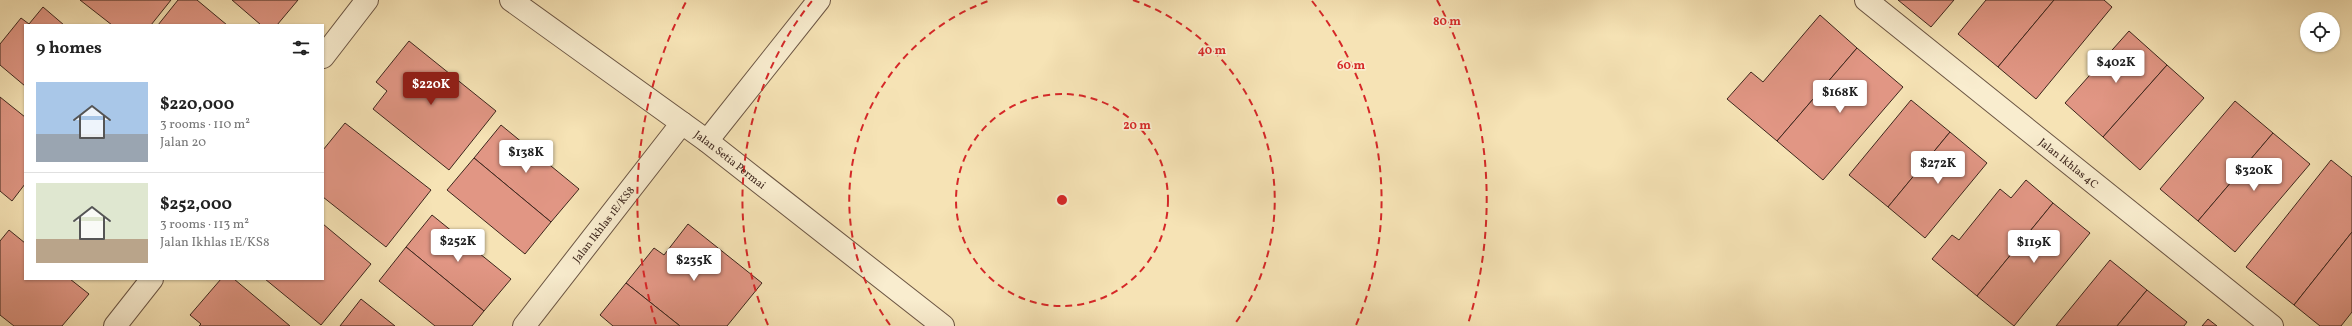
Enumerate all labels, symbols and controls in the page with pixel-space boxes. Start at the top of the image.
map controls [2300,12,2340,52]
button: locate [2300,12,2340,52]
text: 80 m [1433,14,1461,30]
text: 9 homes [36,37,102,60]
icon: filters [290,37,312,59]
text: 40 m [1198,43,1227,59]
pin: $402K [2088,50,2144,84]
text: $402K [2096,54,2136,72]
text: 60 m [1337,58,1365,74]
pin: $220K [403,72,459,106]
text: $220K [412,76,450,94]
pin: $168K [1812,80,1868,114]
text: $168K [1822,84,1858,102]
text: $220,000 [160,93,234,116]
icon: home [68,98,116,146]
text: 3 rooms · 110 m² [160,116,250,134]
text: 20 m [1123,118,1151,134]
street label: Jalan Setia Permai [690,128,768,193]
text: Jalan 20 [160,134,206,152]
street label: Jalan Ikhlas 4C [2035,135,2101,193]
pin: $138K [498,140,554,174]
text: $138K [508,144,544,162]
pin: $272K [1910,151,1966,185]
text: $272K [1920,155,1956,173]
pin: $320K [2226,158,2282,192]
text: $320K [2235,162,2273,180]
street label: Jalan Ikhlas 1E/KS8 [570,184,639,266]
text: $252,000 [160,193,232,216]
centre of rings [1055,193,1069,207]
icon: home [68,199,116,247]
text: 3 rooms · 113 m² [160,216,249,234]
pin: $252K [430,229,486,263]
pin: $119K [2006,230,2062,264]
text: $252K [440,233,476,251]
text: Jalan Ikhlas 1E/KS8 [160,234,270,252]
text: $119K [2017,234,2051,252]
pin: $235K [666,248,722,282]
text: $235K [676,252,712,270]

